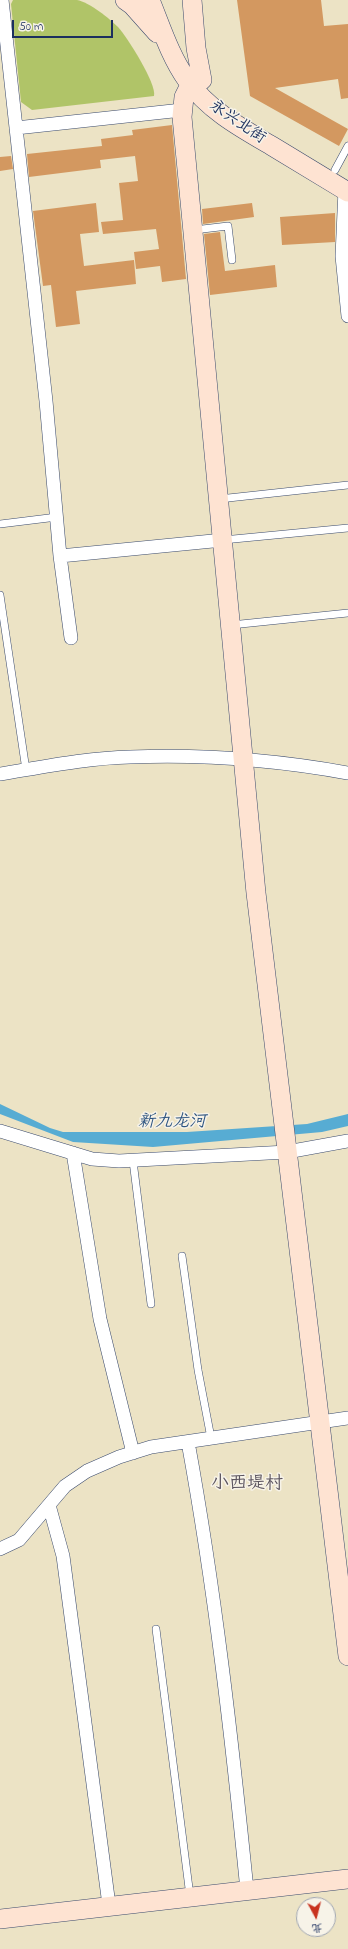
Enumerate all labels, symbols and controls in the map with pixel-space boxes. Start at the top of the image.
scale bar [14,12,115,38]
text: 50 m [19,18,43,36]
street label: 永兴北街 [205,97,269,149]
water label: 新九龙河 [138,1113,206,1133]
district label: 小西堤村 [211,1474,283,1496]
north arrow [296,1897,336,1937]
text: 北 [311,1919,324,1937]

